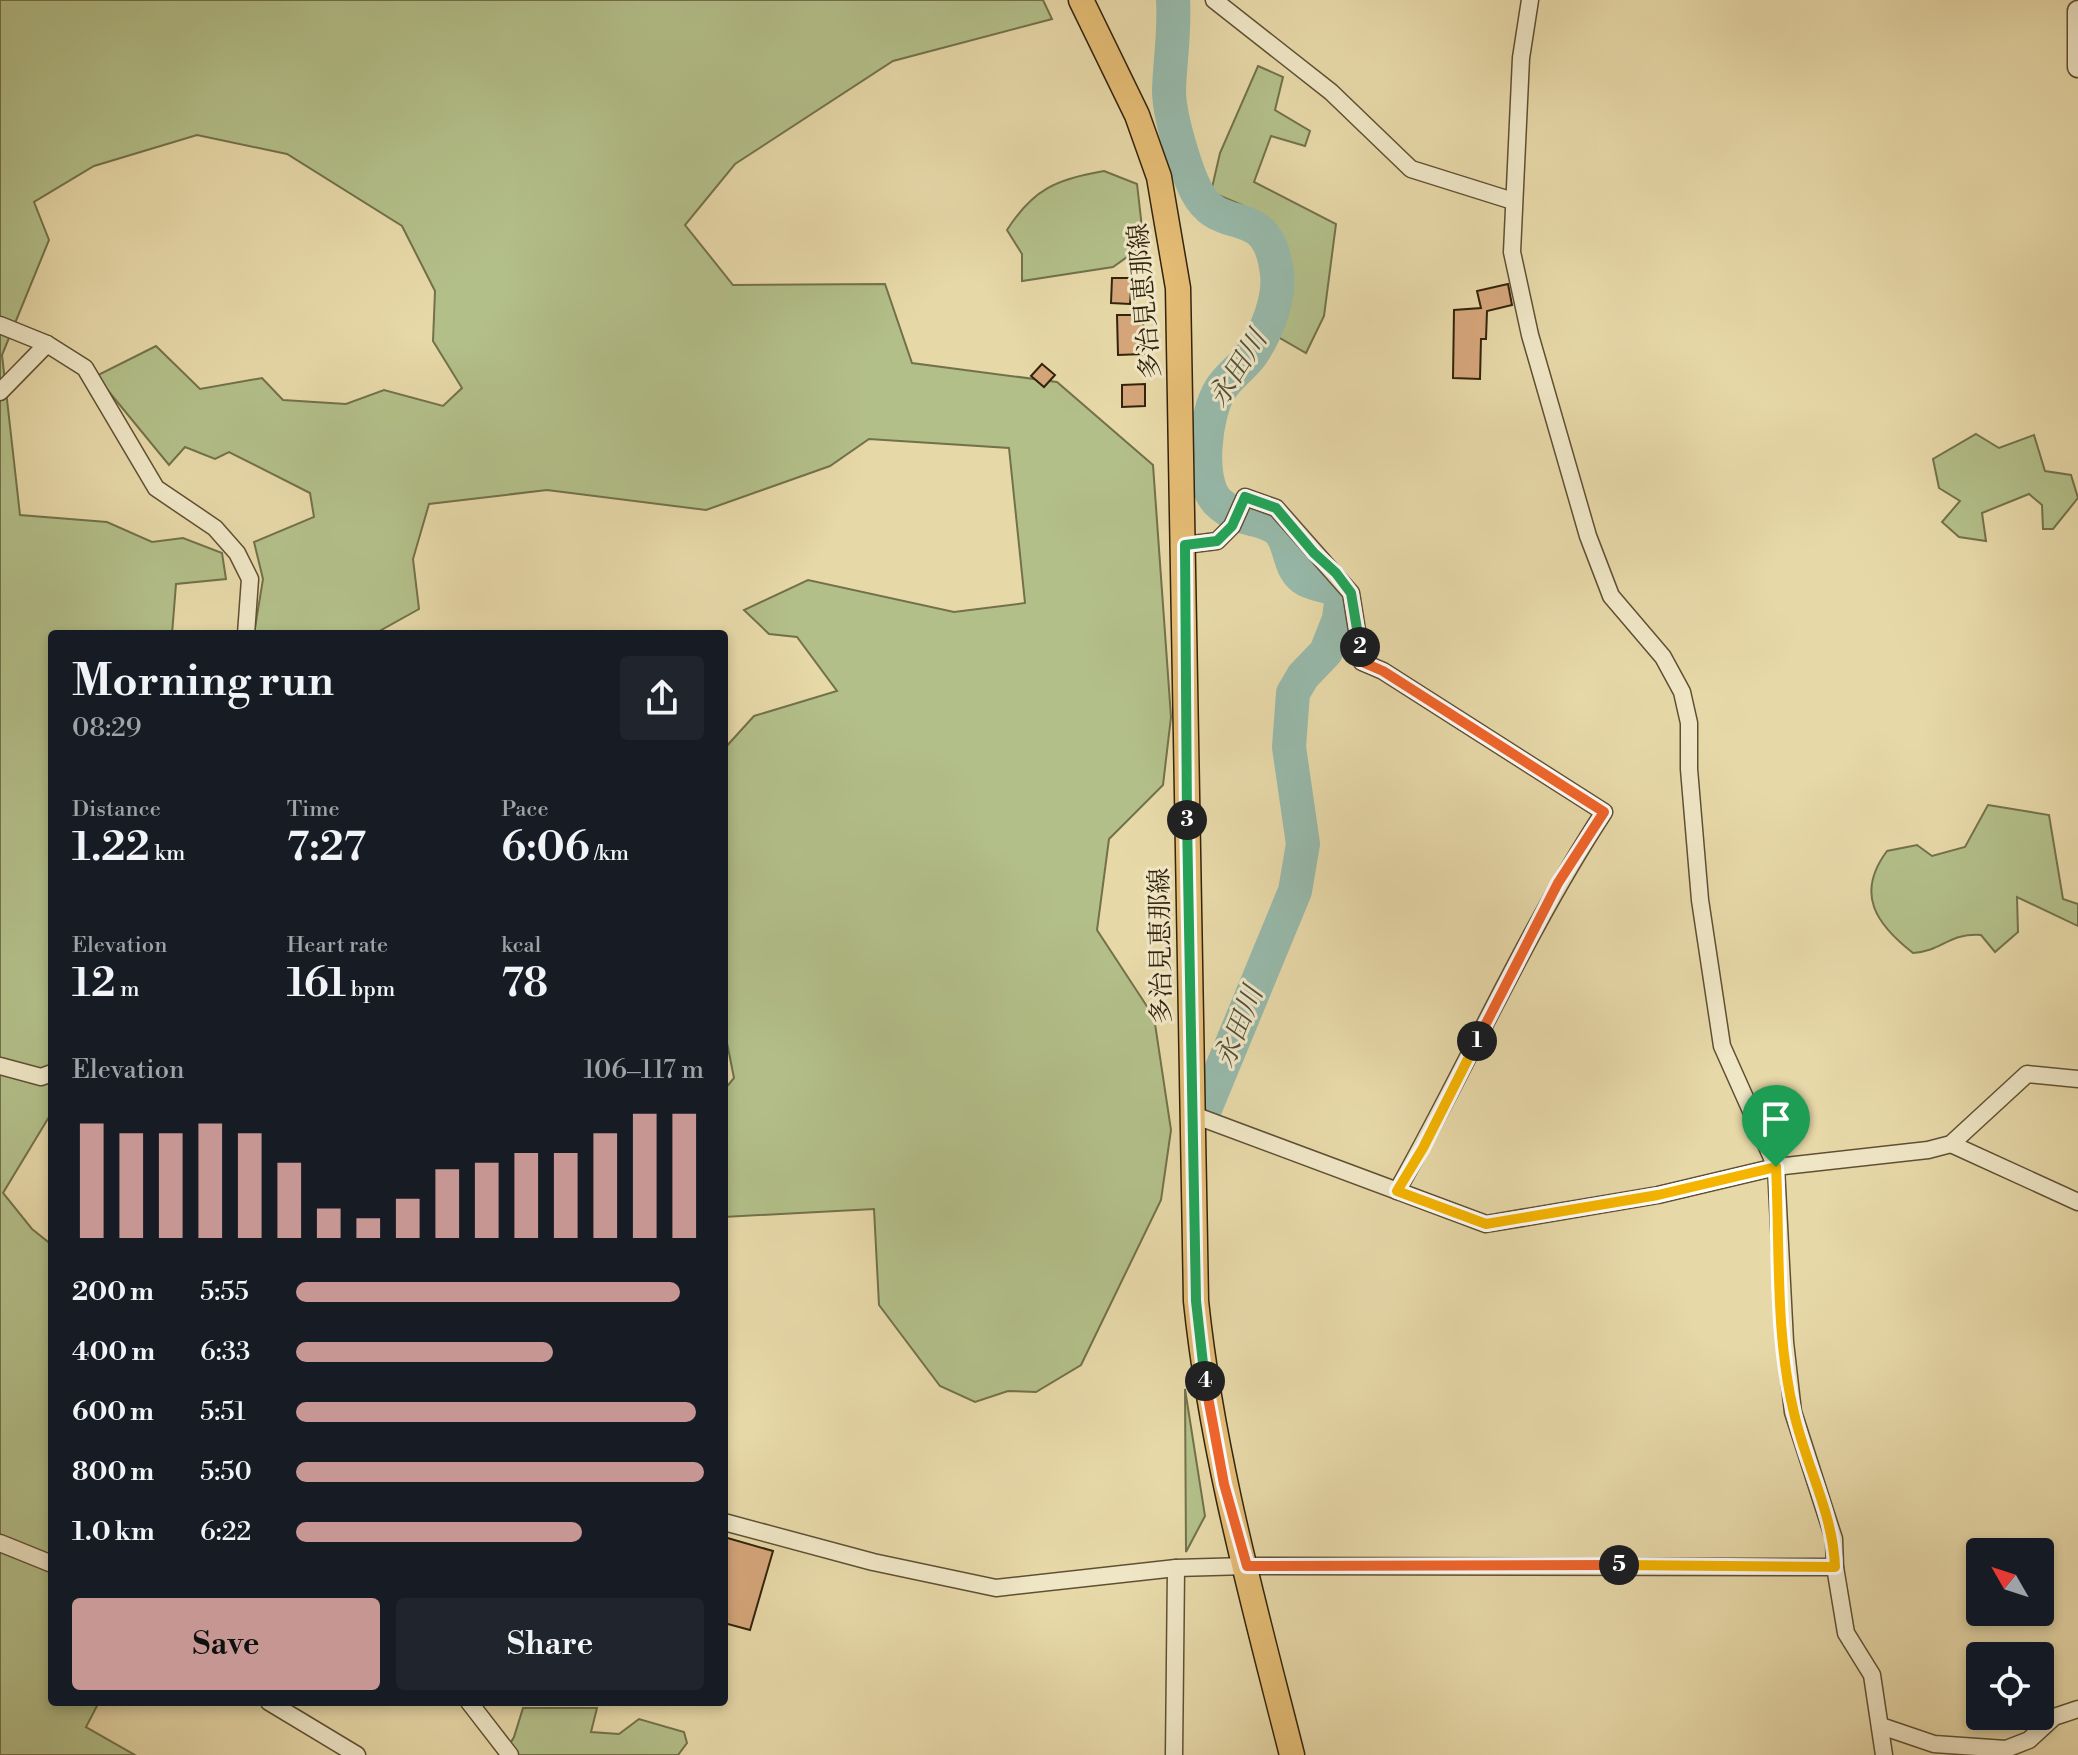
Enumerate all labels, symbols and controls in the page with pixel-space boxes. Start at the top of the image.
street label: 多治見恵那線 [1122,222,1168,380]
water label: 永田川 [1201,322,1277,414]
pin: 2 [1340,627,1380,667]
text: 2 [1353,633,1367,660]
text: Morning run [72,654,334,709]
button: share [620,656,704,740]
text: 08:29 [72,712,142,744]
text: Distance [72,796,161,823]
text: Time [287,796,340,823]
text: Pace [501,796,549,823]
pin: 3 [1167,800,1207,840]
text: 3 [1180,806,1194,833]
text: 1.22 [72,823,150,873]
text: 7:27 [287,823,366,873]
text: 6:06 [501,823,590,873]
text: km [150,840,185,867]
text: /km [590,840,629,867]
street label: 多治見恵那線 [1144,868,1178,1024]
text: Elevation [72,932,167,959]
text: Heart rate [287,932,388,959]
text: kcal [501,932,541,959]
text: 12 [72,959,116,1009]
text: 161 [287,959,346,1009]
text: 78 [501,959,548,1009]
text: m [116,976,139,1003]
text: bpm [346,976,395,1003]
water label: 永田川 [1207,979,1272,1073]
pin: 1 [1457,1021,1497,1061]
text: 1 [1472,1027,1482,1054]
text: Elevation [72,1054,185,1086]
text: 106–117 m [584,1054,704,1086]
pin [1742,1085,1810,1167]
icon: arrive [1754,1097,1798,1141]
text: 200 m [72,1276,154,1308]
text: 5:55 [200,1276,249,1308]
text: 400 m [72,1336,155,1368]
text: 6:33 [200,1336,250,1368]
pin: 4 [1185,1361,1225,1401]
text: 4 [1198,1367,1212,1394]
text: 600 m [72,1396,154,1428]
text: 5:51 [200,1396,246,1428]
text: 800 m [72,1456,154,1488]
text: 5:50 [200,1456,252,1488]
text: 1.0 km [72,1516,155,1548]
text: 6:22 [200,1516,251,1548]
north arrow [1966,1538,2054,1626]
map controls [1966,1538,2054,1730]
pin: 5 [1599,1545,1639,1585]
text: 5 [1612,1551,1626,1578]
button: Save [72,1598,380,1690]
button: Share [396,1598,704,1690]
button: locate [1966,1642,2054,1730]

